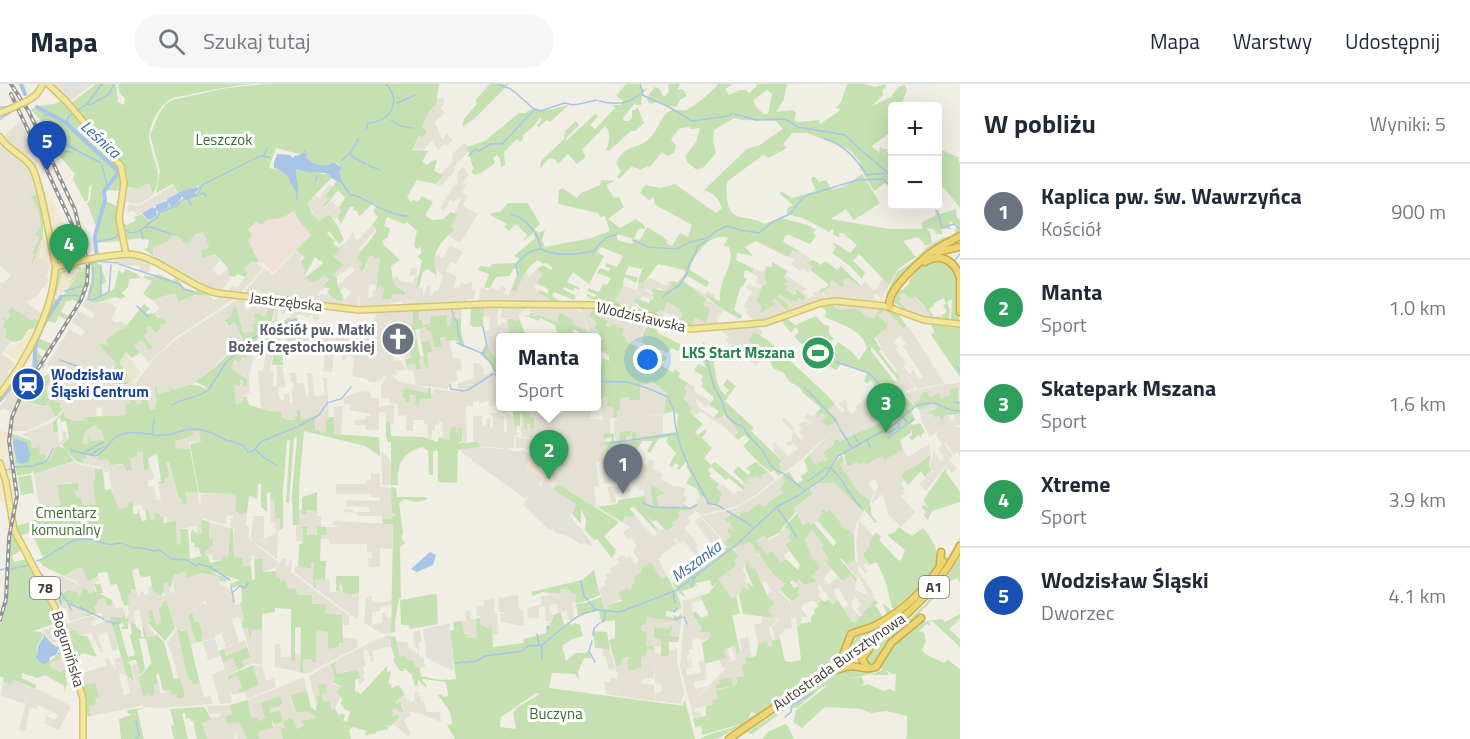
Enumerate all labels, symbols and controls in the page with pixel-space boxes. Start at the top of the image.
search box [134,14,554,68]
text: Mapa [30,20,98,63]
text: Szukaj tutaj [203,24,311,58]
icon: search [155,25,188,58]
text: Mapa [1150,25,1200,57]
text: Warstwy [1233,25,1312,57]
text: Udostępnij [1345,25,1440,57]
map controls [888,102,942,210]
button: + [888,102,942,156]
text: W pobliżu [984,104,1096,143]
text: Wyniki: 5 [1370,108,1446,139]
water label: Leśnica [76,114,127,164]
pin: 5 [28,122,66,171]
park label: Leszczok [196,128,252,151]
button: − [888,156,942,210]
text: Kaplica pw. św. Wawrzyńca [1041,179,1302,213]
text: 1 [998,196,1009,227]
text: 900 m [1391,196,1446,227]
text: Kościół [1041,213,1102,244]
pin: 4 [50,224,88,274]
text: Manta [1041,275,1103,309]
street label: Jastrzębska [248,286,324,317]
text: 2 [998,292,1009,323]
text: 1.0 km [1389,292,1446,323]
street label: Wodzisławska [594,295,689,338]
text: Sport [1041,309,1087,340]
place label: Kościół pw. Matki Bożej Częstochowskiej [228,318,375,358]
church icon: Kościół pw. Matki Bożej Częstochowskiej [380,321,416,357]
popup [496,333,601,411]
sports icon: LKS Start Mszana [800,335,836,371]
text: Manta [518,340,579,374]
place label: LKS Start Mszana [682,341,795,364]
your location [633,345,662,374]
place label: Wodzisław Śląski Centrum [51,363,149,403]
station icon: Wodzisław Śląski Centrum [10,366,46,402]
text: Skatepark Mszana [1041,371,1216,405]
text: Sport [518,374,564,405]
pin: 3 [866,384,906,433]
text: 3 [998,388,1009,419]
text: 1.6 km [1389,388,1446,419]
text: Sport [1041,405,1087,436]
pin: 2 [530,430,568,480]
pin: 1 [604,444,642,494]
text: Xtreme [1041,467,1110,501]
text: 4 [998,484,1009,515]
text: 3.9 km [1389,484,1446,515]
park label: Cmentarz komunalny [31,501,101,541]
text: Sport [1041,501,1087,532]
water label: Mszanka [666,534,727,587]
text: Wodzisław Śląski [1041,563,1209,597]
road number: A1 [919,576,949,598]
road number: 78 [30,577,60,599]
text: 5 [998,580,1009,611]
text: 4.1 km [1389,580,1446,611]
text: Dworzec [1041,597,1114,628]
street label: Autostrada Bursztynowa [768,607,910,716]
street label: Bogumińska [46,608,91,690]
park label: Buczyna [529,702,583,725]

